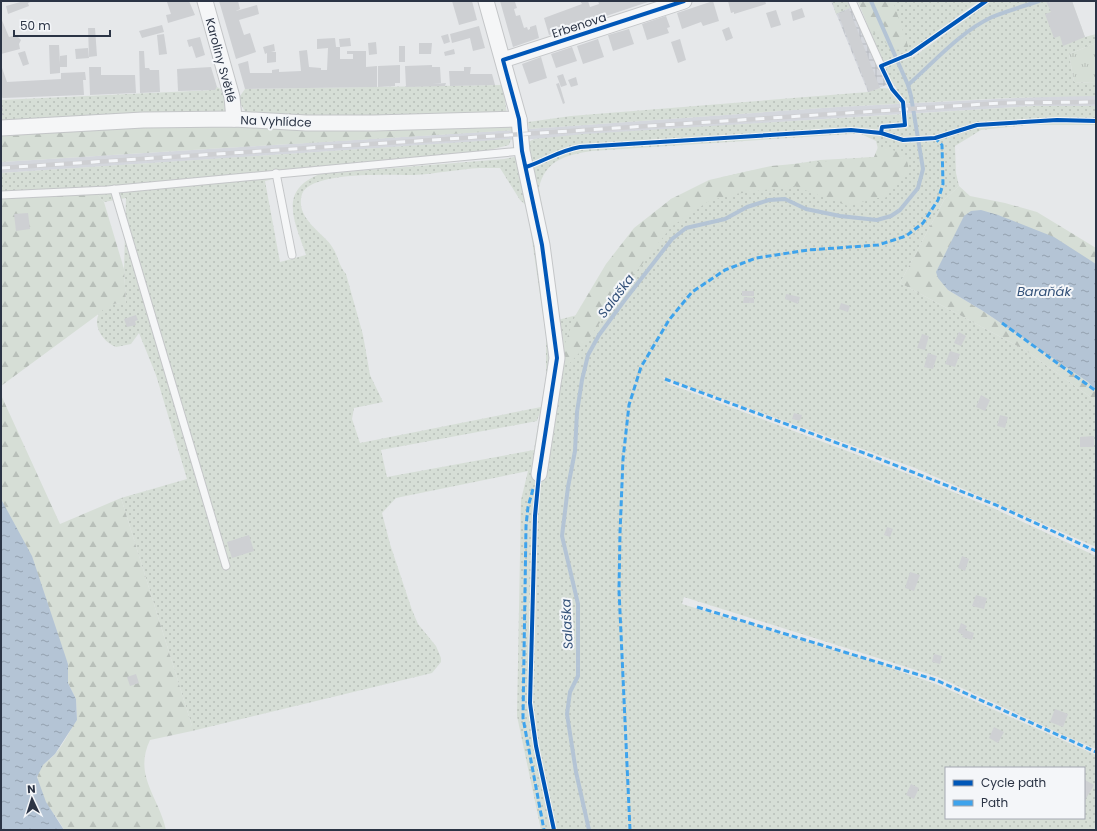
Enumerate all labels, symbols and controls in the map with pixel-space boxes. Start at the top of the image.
street label: Erbenova [550,8,608,42]
scale bar [14,12,110,38]
street label: Karoliny Světlé [202,16,240,104]
text: 50 m [20,17,51,34]
street label: Na Vyhlídce [240,111,312,131]
water label: Salaška [593,270,639,322]
water label: Baraňák [1017,282,1072,301]
water label: Salaška [556,598,578,650]
legend [945,767,1085,819]
text: Cycle path [981,774,1046,791]
north arrow [12,779,52,819]
text: N [27,781,36,797]
text: Path [981,794,1008,811]

